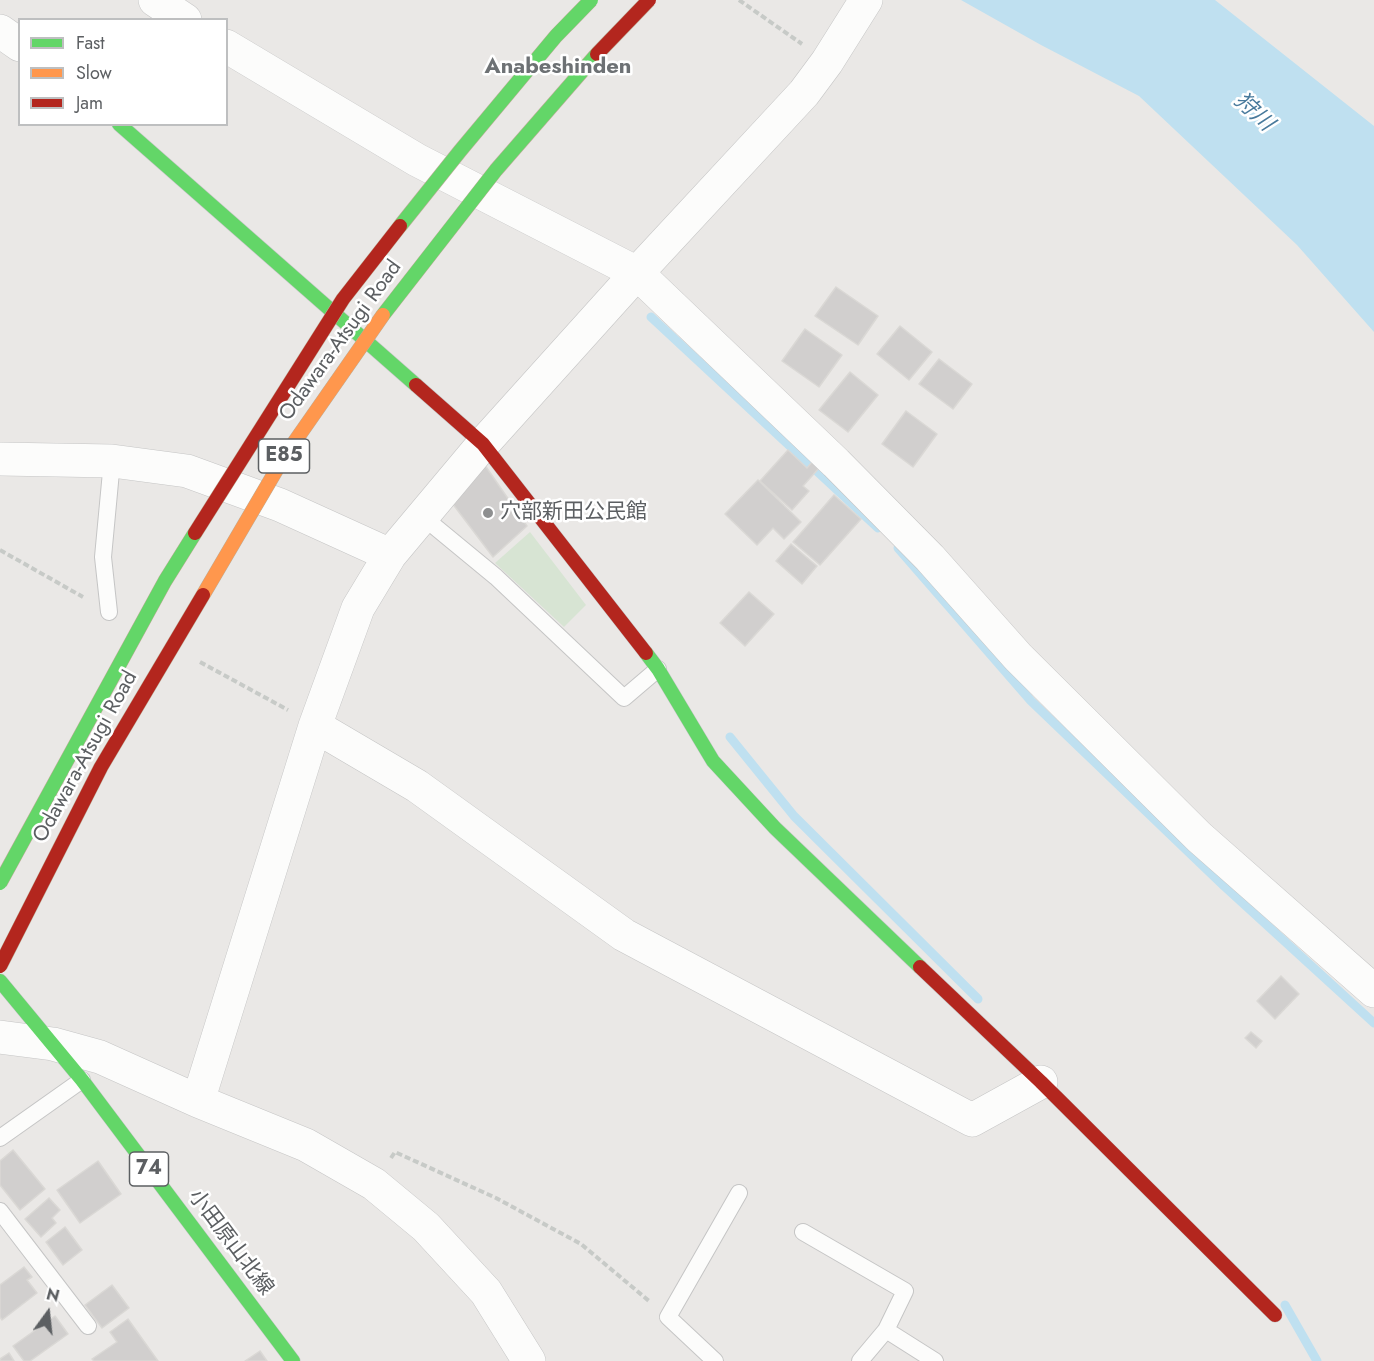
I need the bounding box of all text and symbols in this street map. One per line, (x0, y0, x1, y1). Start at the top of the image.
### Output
legend (18, 18, 228, 126)
text: Fast (76, 30, 105, 56)
district label: Anabeshinden (485, 55, 631, 81)
text: Slow (76, 60, 112, 86)
water label: 狩川 (1228, 88, 1278, 138)
text: Jam (76, 90, 103, 116)
street label: Odawara-Atsugi Road (274, 256, 408, 426)
road number: E85 (258, 439, 310, 473)
place label: 穴部新田公民館 (500, 500, 647, 526)
marker: 穴部新田公民館 (481, 506, 495, 520)
street label: Odawara-Atsugi Road (28, 667, 144, 847)
road number: 74 (130, 1152, 168, 1186)
street label: 小田原山北線 (182, 1185, 278, 1301)
text: N (44, 1282, 62, 1308)
north arrow (18, 1283, 78, 1343)

